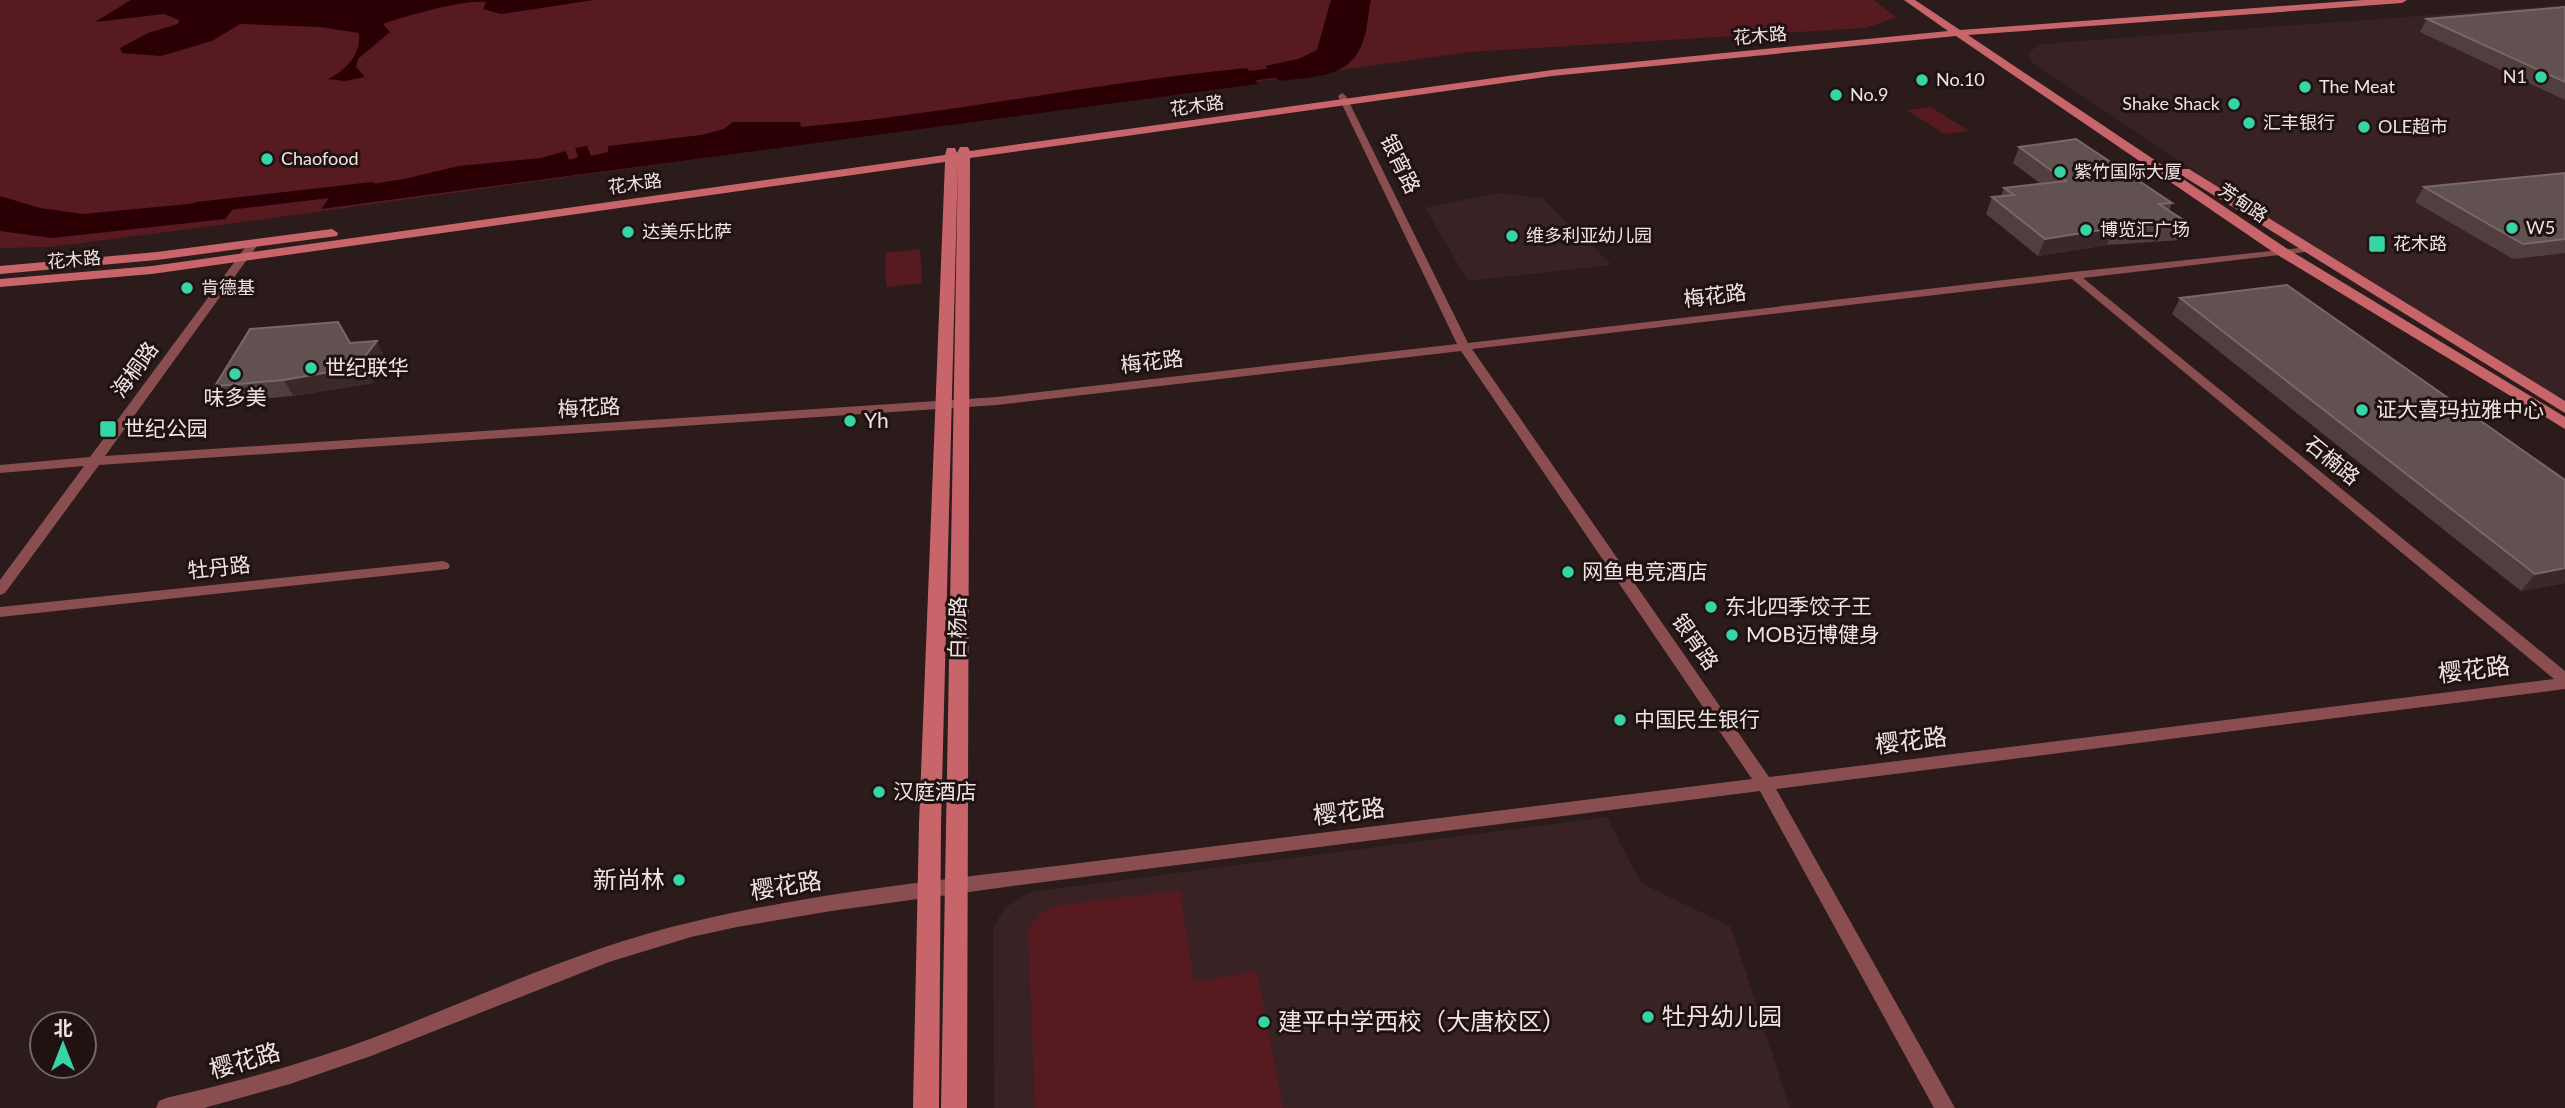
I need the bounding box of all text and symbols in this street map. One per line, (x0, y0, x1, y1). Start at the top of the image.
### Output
street label: 花木路 (1732, 22, 1788, 48)
place label: N1 (2503, 65, 2527, 87)
place label: No.10 (1936, 68, 1985, 90)
marker: N1 (2533, 69, 2549, 85)
marker: No.10 (1914, 72, 1930, 88)
place label: The Meat (2319, 75, 2395, 97)
marker: The Meat (2297, 79, 2313, 95)
place label: No.9 (1850, 83, 1888, 105)
marker: No.9 (1828, 87, 1844, 103)
street label: 花木路 (1169, 90, 1225, 120)
place label: Shake Shack (2122, 92, 2221, 114)
marker: Shake Shack (2226, 96, 2242, 112)
place label: 汇丰银行 (2263, 111, 2335, 133)
marker: 汇丰银行 (2241, 115, 2257, 131)
place label: OLE超市 (2378, 115, 2448, 137)
marker: OLE超市 (2356, 119, 2372, 135)
street label: 银宵路 (1376, 130, 1426, 197)
place label: Chaofood (281, 147, 359, 169)
marker: Chaofood (259, 151, 275, 167)
place label: 紫竹国际大厦 (2074, 160, 2182, 182)
marker: 紫竹国际大厦 (2052, 164, 2068, 180)
street label: 花木路 (607, 168, 663, 198)
street label: 芳甸路 (2215, 178, 2272, 226)
place label: W5 (2526, 216, 2555, 238)
place label: 博览汇广场 (2100, 218, 2190, 240)
place label: 达美乐比萨 (642, 220, 732, 242)
marker: W5 (2504, 220, 2520, 236)
marker: 博览汇广场 (2078, 222, 2094, 238)
marker: 达美乐比萨 (620, 224, 636, 240)
place label: 维多利亚幼儿园 (1526, 224, 1652, 246)
marker: 维多利亚幼儿园 (1504, 228, 1520, 244)
place label: 花木路 (2393, 232, 2447, 254)
marker: 花木路 (2367, 234, 2387, 254)
street label: 花木路 (46, 246, 102, 272)
place label: 肯德基 (201, 276, 255, 298)
street label: 梅花路 (1682, 278, 1748, 311)
marker: 肯德基 (179, 280, 195, 296)
street label: 海桐路 (105, 336, 162, 402)
street label: 梅花路 (1119, 344, 1185, 377)
place label: 世纪联华 (325, 354, 409, 379)
marker: 世纪联华 (303, 360, 319, 376)
marker: 味多美 (227, 366, 243, 382)
place label: 味多美 (204, 384, 267, 409)
street label: 梅花路 (557, 392, 621, 421)
place label: 证大喜玛拉雅中心 (2376, 396, 2544, 421)
marker: 证大喜玛拉雅中心 (2354, 402, 2370, 418)
place label: Yh (864, 407, 889, 432)
marker: Yh (842, 413, 858, 429)
place label: 世纪公园 (124, 415, 208, 440)
marker: 世纪公园 (98, 419, 118, 439)
street label: 石楠路 (2301, 430, 2365, 489)
street label: 牡丹路 (186, 551, 251, 582)
place label: 网鱼电竞酒店 (1582, 558, 1708, 583)
marker: 网鱼电竞酒店 (1560, 564, 1576, 580)
place label: 东北四季饺子王 (1725, 593, 1872, 618)
street label: 白杨路 (943, 596, 970, 660)
marker: 东北四季饺子王 (1703, 599, 1719, 615)
street label: 银宵路 (1668, 608, 1725, 674)
place label: MOB迈博健身 (1746, 621, 1880, 646)
marker: MOB迈博健身 (1724, 627, 1740, 643)
street label: 樱花路 (2436, 650, 2511, 687)
place label: 中国民生银行 (1634, 706, 1760, 731)
marker: 中国民生银行 (1612, 712, 1628, 728)
street label: 樱花路 (1873, 721, 1948, 758)
place label: 汉庭酒店 (893, 778, 977, 803)
marker: 汉庭酒店 (871, 784, 887, 800)
street label: 樱花路 (1311, 792, 1386, 829)
place label: 新尚林 (593, 864, 665, 893)
street label: 樱花路 (748, 865, 824, 904)
marker: 新尚林 (671, 872, 687, 888)
place label: 牡丹幼儿园 (1662, 1001, 1782, 1030)
place label: 建平中学西校（大唐校区） (1278, 1006, 1566, 1035)
marker: 牡丹幼儿园 (1640, 1009, 1656, 1025)
north arrow (28, 1010, 98, 1080)
marker: 建平中学西校（大唐校区） (1256, 1014, 1272, 1030)
text: 北 (53, 1016, 73, 1039)
street label: 樱花路 (206, 1036, 283, 1083)

